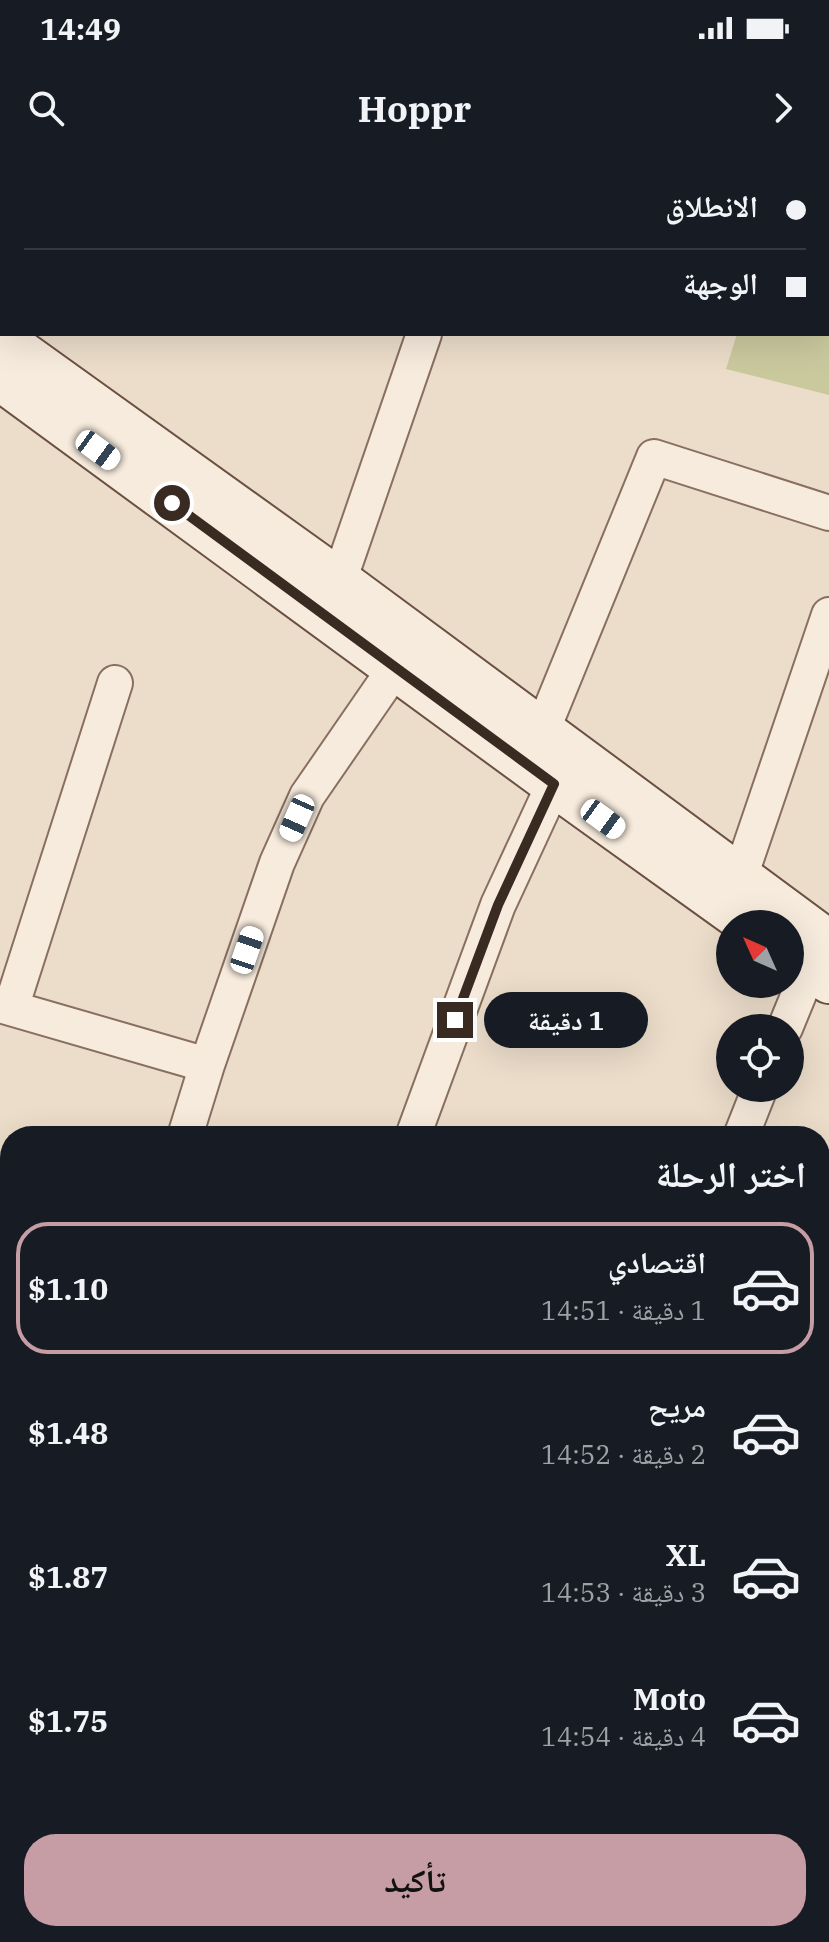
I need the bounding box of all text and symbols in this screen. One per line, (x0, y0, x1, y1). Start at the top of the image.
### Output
text: 14:49 (40, 9, 121, 48)
text: Hoppr (358, 85, 471, 132)
icon: search (24, 86, 68, 130)
icon: forward (761, 86, 805, 130)
text: الانطلاق (665, 186, 758, 225)
text: الوجهة (683, 263, 758, 302)
car (72, 426, 124, 474)
route start (154, 485, 190, 521)
car (276, 791, 318, 845)
car (577, 795, 629, 843)
north arrow (716, 910, 804, 998)
map controls (716, 910, 804, 1102)
car (228, 923, 266, 977)
callout: 1 دقيقة (483, 992, 647, 1048)
route end (437, 1002, 473, 1038)
text: 1 دقيقة (528, 1003, 604, 1037)
button: locate (716, 1014, 804, 1102)
text: اختر الرحلة (656, 1150, 806, 1197)
text: اقتصادي (608, 1242, 706, 1281)
icon: car (730, 1252, 802, 1324)
text: $1.10 (28, 1269, 108, 1308)
text: 1 دقيقة · 14:51 (541, 1293, 706, 1327)
text: مريح (648, 1386, 706, 1425)
icon: car (730, 1396, 802, 1468)
text: $1.48 (28, 1413, 108, 1452)
text: 2 دقيقة · 14:52 (541, 1437, 706, 1471)
text: XL (666, 1535, 706, 1574)
icon: car (730, 1540, 802, 1612)
text: $1.87 (28, 1557, 108, 1596)
text: 3 دقيقة · 14:53 (541, 1575, 706, 1609)
text: Moto (633, 1679, 706, 1718)
icon: car (730, 1684, 802, 1756)
text: $1.75 (28, 1701, 108, 1740)
text: 4 دقيقة · 14:54 (541, 1719, 706, 1753)
button: تأكيد (24, 1834, 806, 1926)

